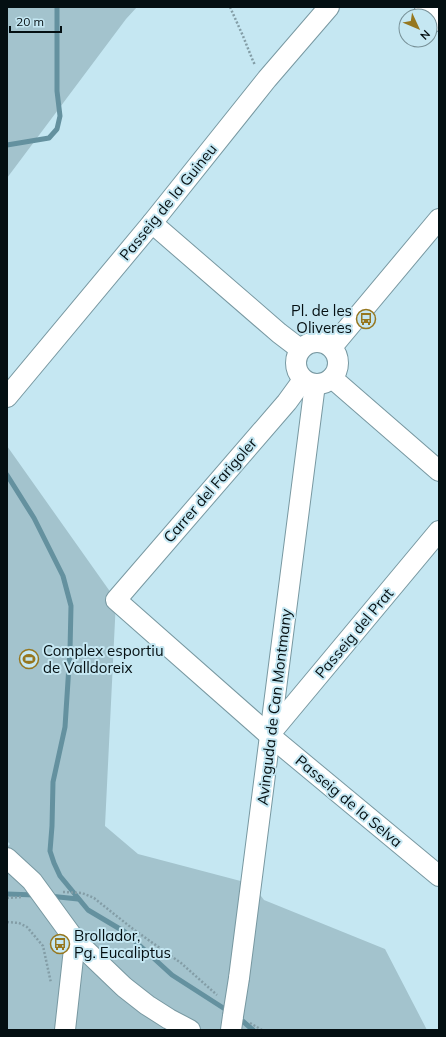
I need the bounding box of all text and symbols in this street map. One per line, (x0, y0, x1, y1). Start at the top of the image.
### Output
scale bar (10, 8, 61, 34)
north arrow (398, 8, 438, 48)
text: 20 m (16, 14, 44, 29)
text: N (417, 27, 433, 43)
street label: Passeig de la Guineu (115, 140, 221, 264)
place label: Pl. de les Oliveres (291, 301, 352, 337)
bus stop icon: Pl. de les Oliveres (355, 308, 377, 330)
street label: Carrer del Farigoler (159, 433, 261, 546)
street label: Passeig del Prat (311, 584, 397, 682)
street label: Avinguda de Can Montmany (253, 608, 295, 806)
place label: Complex esportiu de Valldoreix (43, 641, 164, 677)
sports icon: Complex esportiu de Valldoreix (18, 648, 40, 670)
street label: Passeig de la Selva (292, 751, 406, 851)
place label: Brollador, Pg. Eucaliptus (74, 926, 171, 962)
bus stop icon: Brollador, Pg. Eucaliptus (49, 933, 71, 955)

